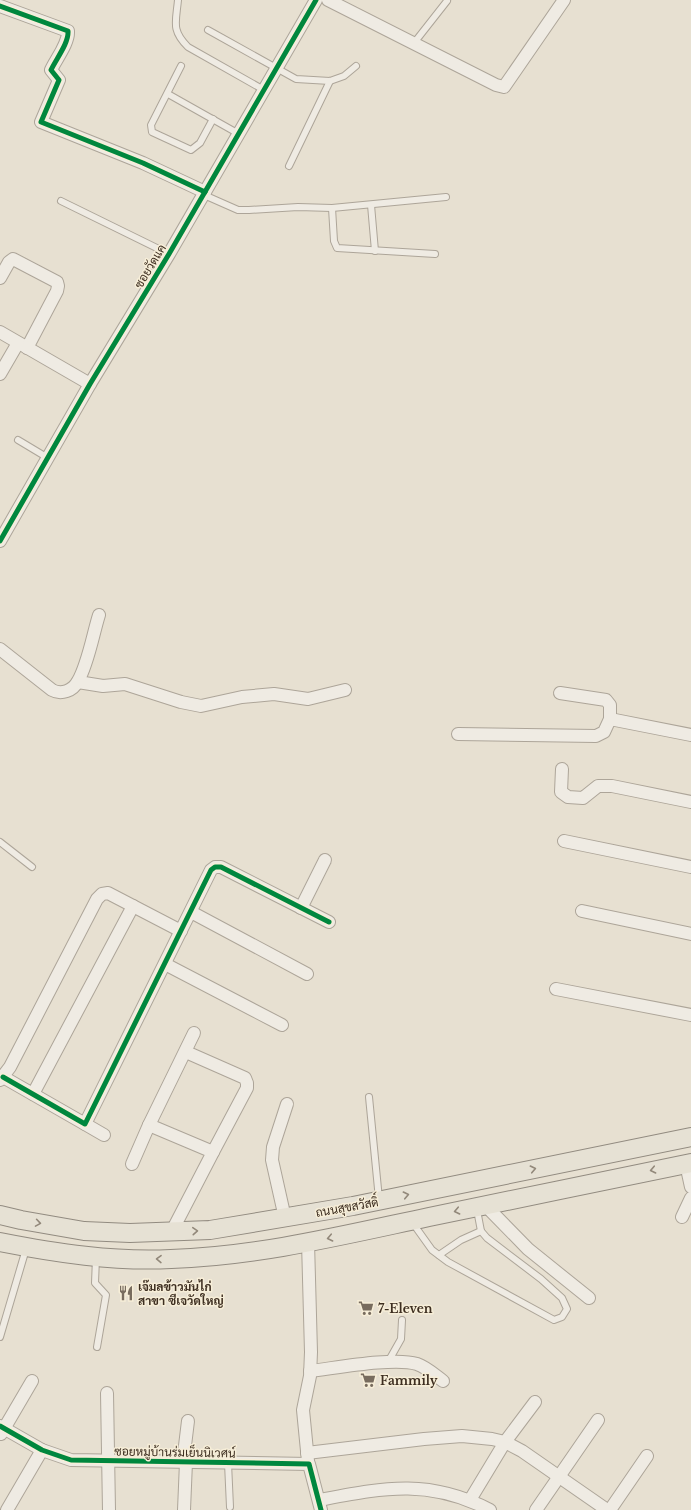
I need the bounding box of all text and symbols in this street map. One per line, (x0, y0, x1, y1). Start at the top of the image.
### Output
street label: ซอยวัดแค (131, 241, 169, 291)
one-way arrow (530, 1165, 537, 1174)
one-way arrow (650, 1166, 656, 1174)
street label: ถนนสุขสวัสดิ์ (314, 1191, 380, 1222)
one-way arrow (403, 1192, 409, 1200)
one-way arrow (454, 1206, 460, 1215)
one-way arrow (35, 1218, 41, 1227)
one-way arrow (192, 1227, 198, 1236)
one-way arrow (327, 1233, 333, 1241)
one-way arrow (156, 1255, 162, 1263)
place label: เจ๊มลข้าวมันไก่ สาขา ซีเจวัดใหญ่ (138, 1279, 224, 1308)
restaurant icon: เจ๊มลข้าวมันไก่ สาขา ซีเจวัดใหญ่ (117, 1284, 135, 1302)
supermarket icon: 7-Eleven (357, 1299, 375, 1317)
place label: 7-Eleven (378, 1301, 433, 1316)
supermarket icon: Fammily (359, 1371, 377, 1389)
place label: Fammily (380, 1373, 438, 1388)
street label: ซอยหมู่บ้านร่มเย็นนิเวศน์ (114, 1442, 236, 1462)

